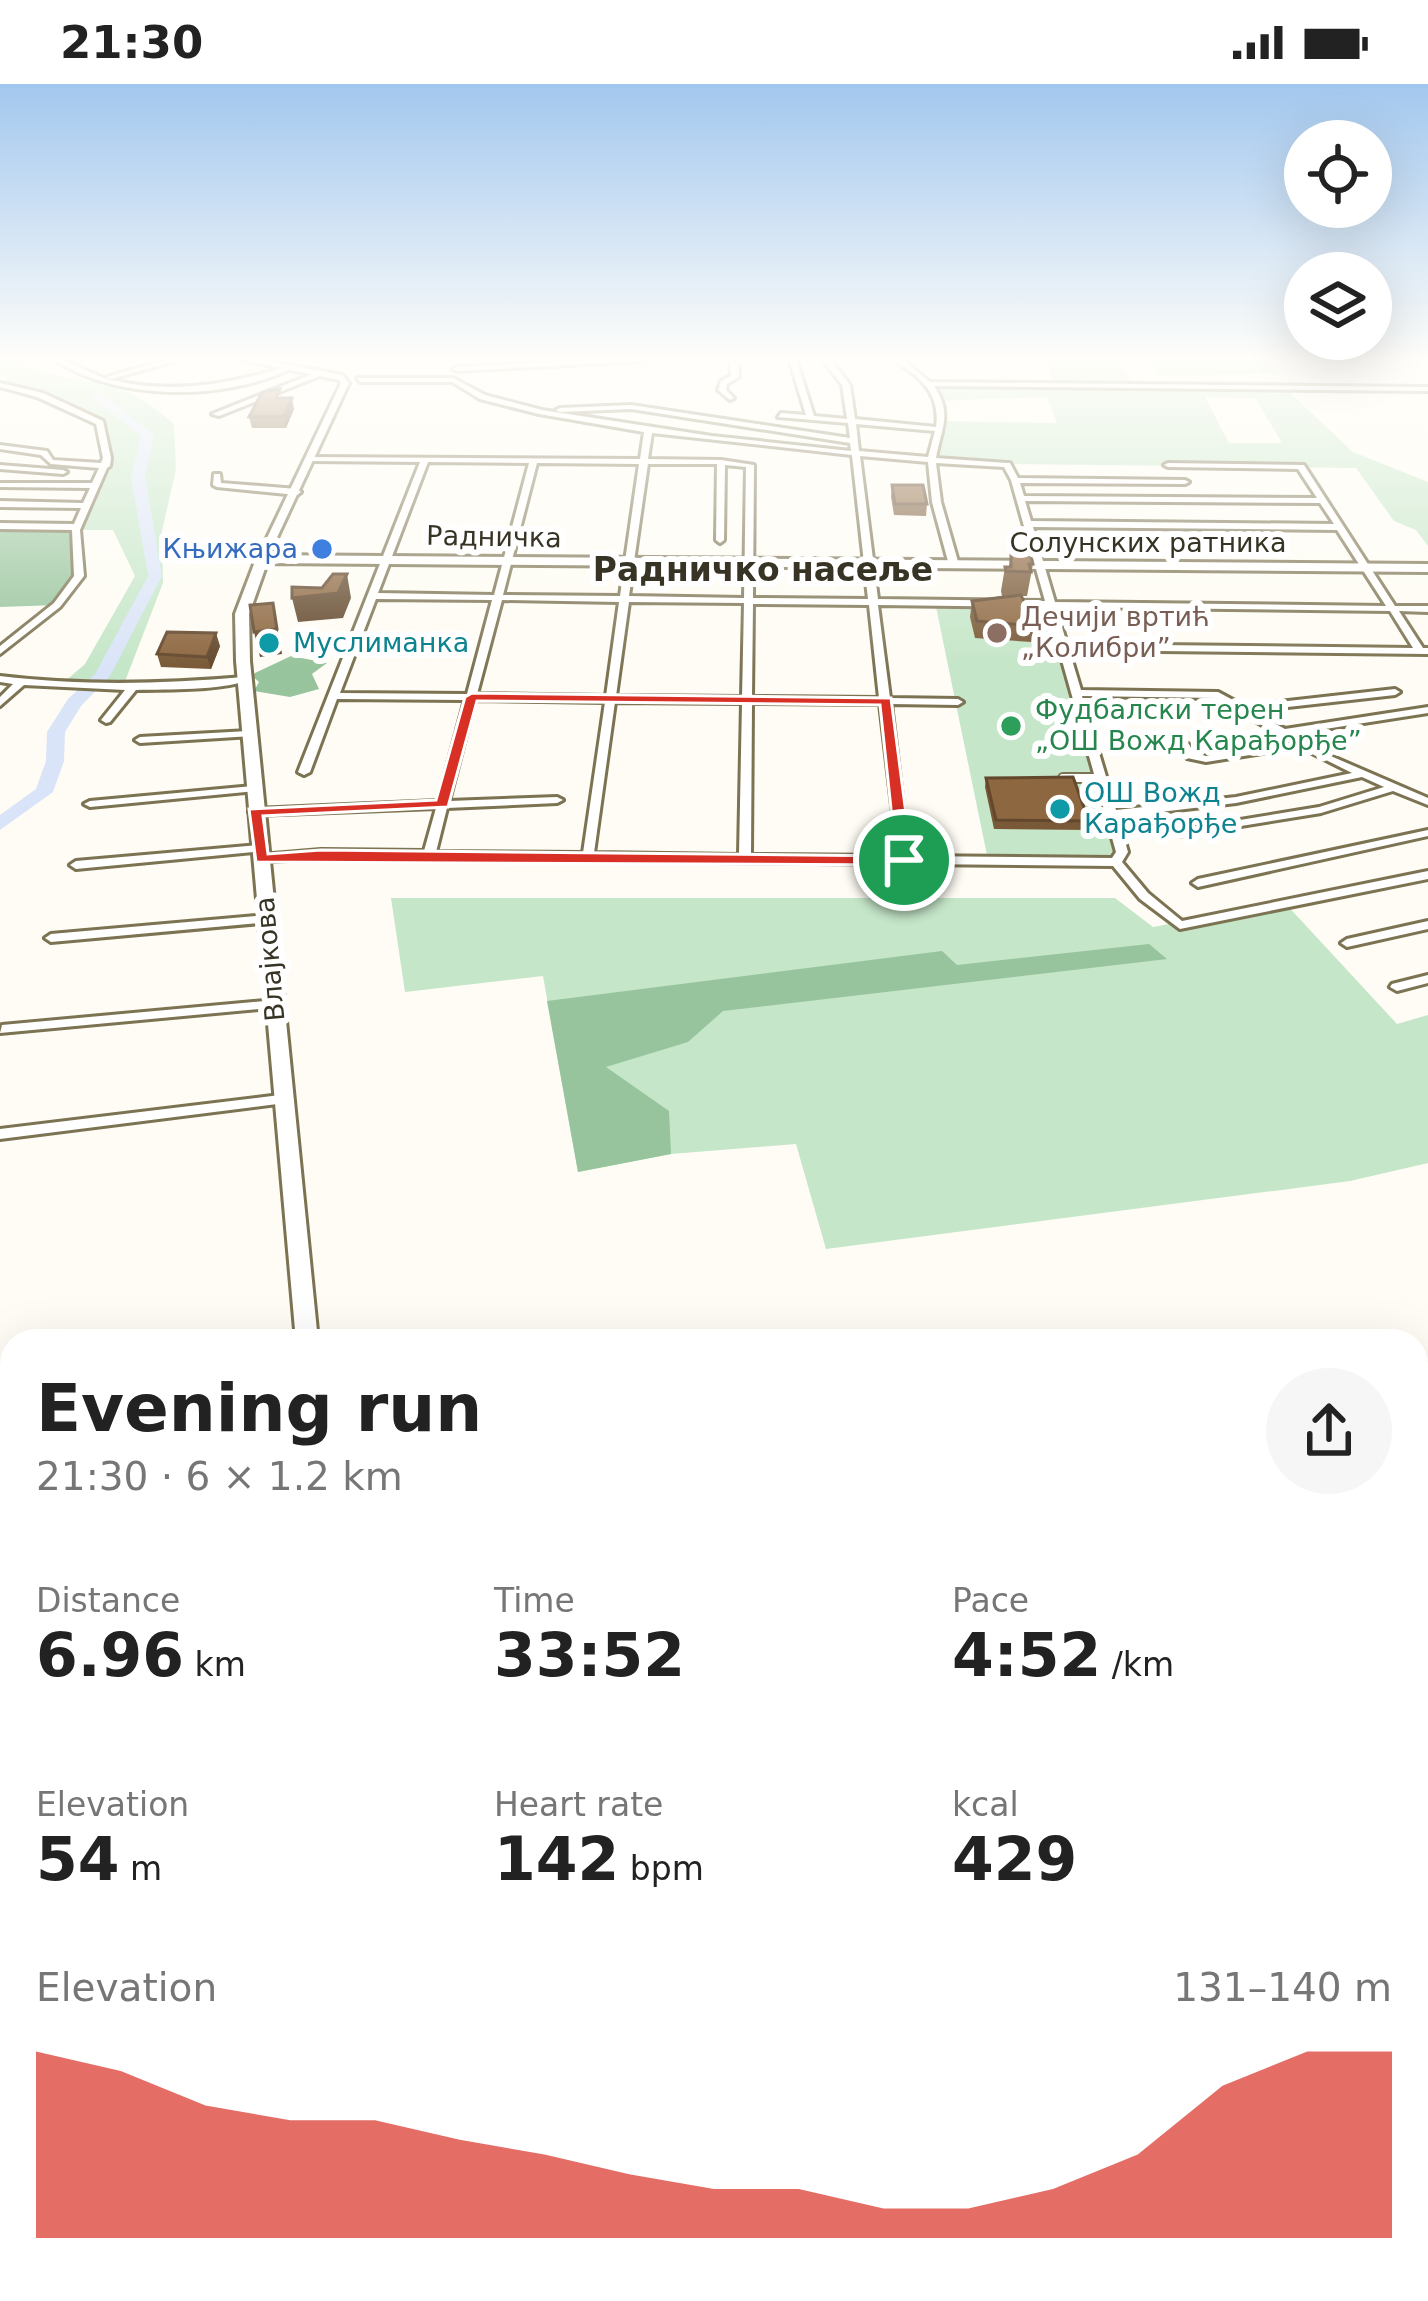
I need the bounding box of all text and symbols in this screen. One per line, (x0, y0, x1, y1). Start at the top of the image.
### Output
text: 21:30 (60, 16, 203, 69)
map controls (1284, 120, 1392, 360)
button: locate (1284, 120, 1392, 228)
button: layers (1284, 252, 1392, 360)
street label: Радничка (426, 520, 562, 553)
street label: Солунских ратника (1010, 527, 1287, 558)
place label: Књижара (162, 533, 298, 564)
marker: Књижара (309, 536, 335, 562)
district label: Радничко насеље (593, 550, 933, 589)
place label: Дечији вртић „Колибри” (1021, 601, 1210, 663)
marker: Дечији вртић „Колибри” (984, 620, 1010, 646)
place label: Муслиманка (293, 627, 469, 658)
marker: Муслиманка (256, 630, 282, 656)
place label: Фудбалски терен „ОШ Вожд Карађорђе” (1035, 694, 1362, 756)
marker: Фудбалски терен „ОШ Вожд Карађорђе” (998, 713, 1024, 739)
place label: ОШ Вожд Карађорђе (1084, 777, 1237, 839)
marker: ОШ Вожд Карађорђе (1047, 796, 1073, 822)
pin (853, 809, 955, 911)
icon: arrive (871, 827, 937, 893)
street label: Влајкова (249, 895, 290, 1023)
button: share (1266, 1368, 1392, 1494)
text: Evening run (36, 1370, 482, 1447)
text: 21:30 · 6 × 1.2 km (36, 1454, 403, 1499)
text: Distance (36, 1581, 180, 1620)
text: Time (494, 1581, 575, 1620)
text: Pace (952, 1581, 1029, 1620)
text: 6.96 (36, 1620, 184, 1690)
text: 33:52 (494, 1620, 685, 1690)
text: 4:52 (952, 1620, 1101, 1690)
text: km (184, 1645, 246, 1684)
text: /km (1101, 1645, 1174, 1684)
text: Elevation (36, 1785, 189, 1824)
text: Heart rate (494, 1785, 663, 1824)
text: kcal (952, 1785, 1019, 1824)
text: 54 (36, 1824, 120, 1894)
text: 142 (494, 1824, 619, 1894)
text: 429 (952, 1824, 1077, 1894)
text: m (120, 1849, 162, 1888)
text: bpm (619, 1849, 704, 1888)
text: Elevation (36, 1965, 217, 2010)
text: 131–140 m (1173, 1965, 1392, 2010)

